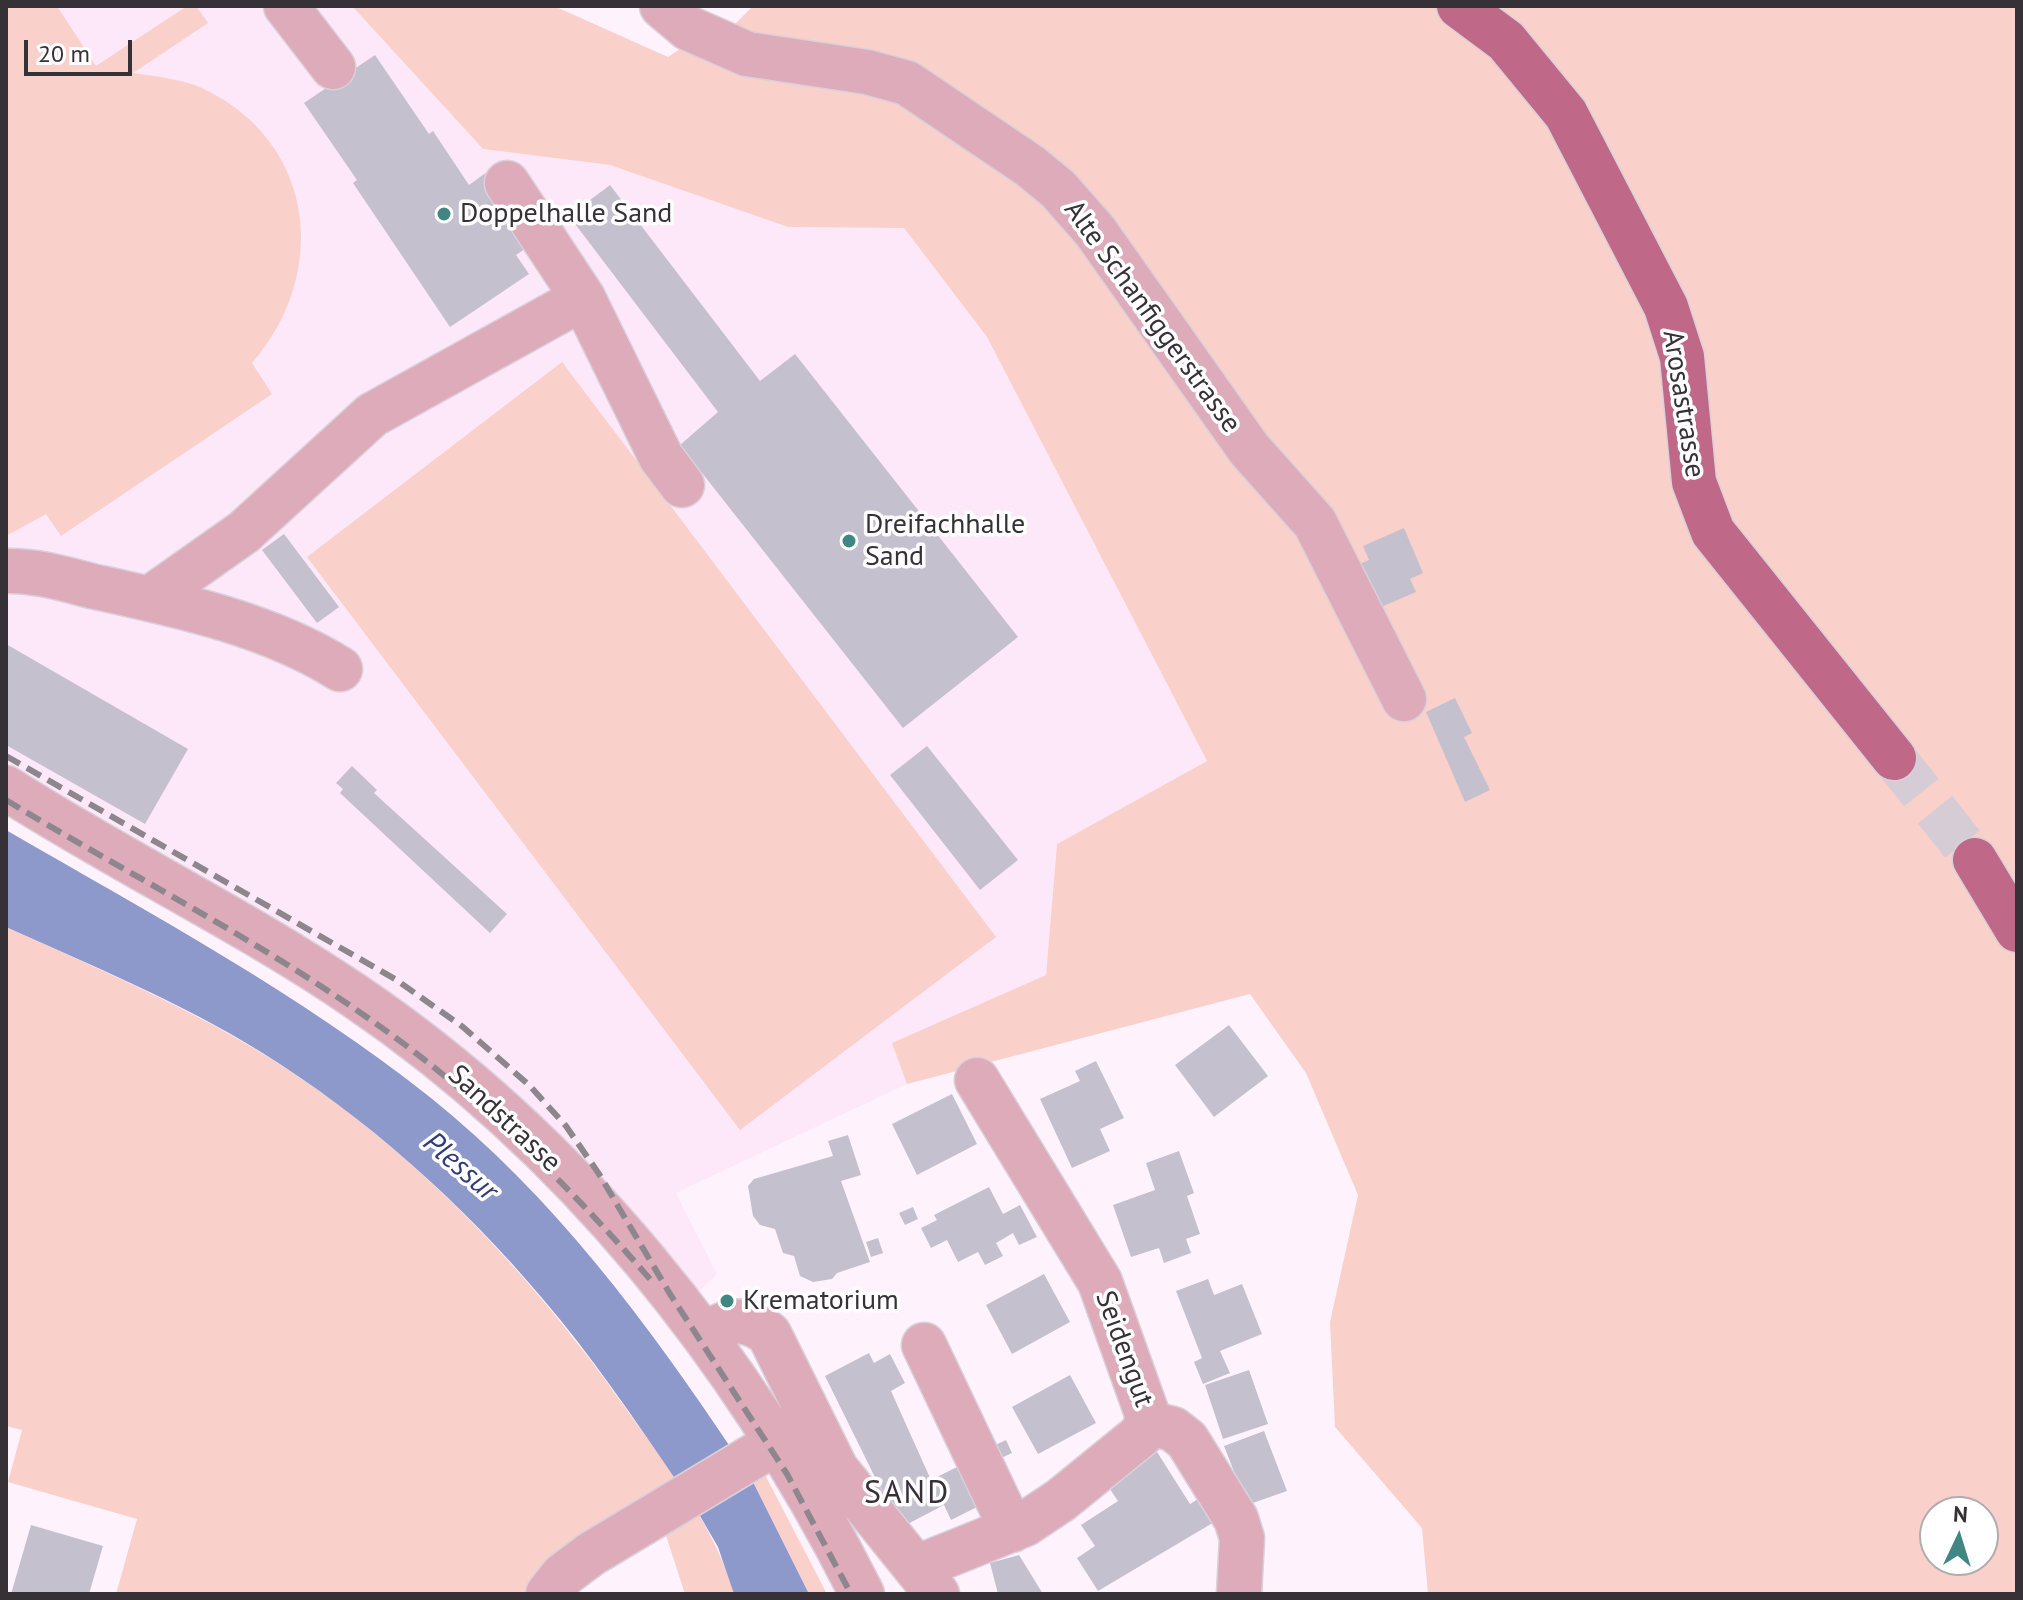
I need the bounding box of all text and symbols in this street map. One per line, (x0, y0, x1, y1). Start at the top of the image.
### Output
scale bar (28, 24, 136, 74)
text: 20 m (38, 38, 90, 69)
street label: Alte Schanfiggerstrasse (1056, 194, 1248, 440)
place label: Doppelhalle Sand (460, 197, 672, 231)
marker: Doppelhalle Sand (435, 205, 453, 223)
street label: Arosastrasse (1655, 328, 1711, 480)
place label: Dreifachhalle Sand (865, 508, 1025, 574)
marker: Dreifachhalle Sand (840, 532, 858, 550)
street label: Sandstrasse (441, 1058, 567, 1180)
water label: Plessur (415, 1125, 505, 1209)
place label: Krematorium (743, 1284, 899, 1318)
street label: Seidengut (1088, 1286, 1160, 1412)
marker: Krematorium (718, 1292, 736, 1310)
district label: SAND (864, 1475, 950, 1513)
north arrow (1919, 1496, 1999, 1576)
text: N (1952, 1500, 1969, 1529)

